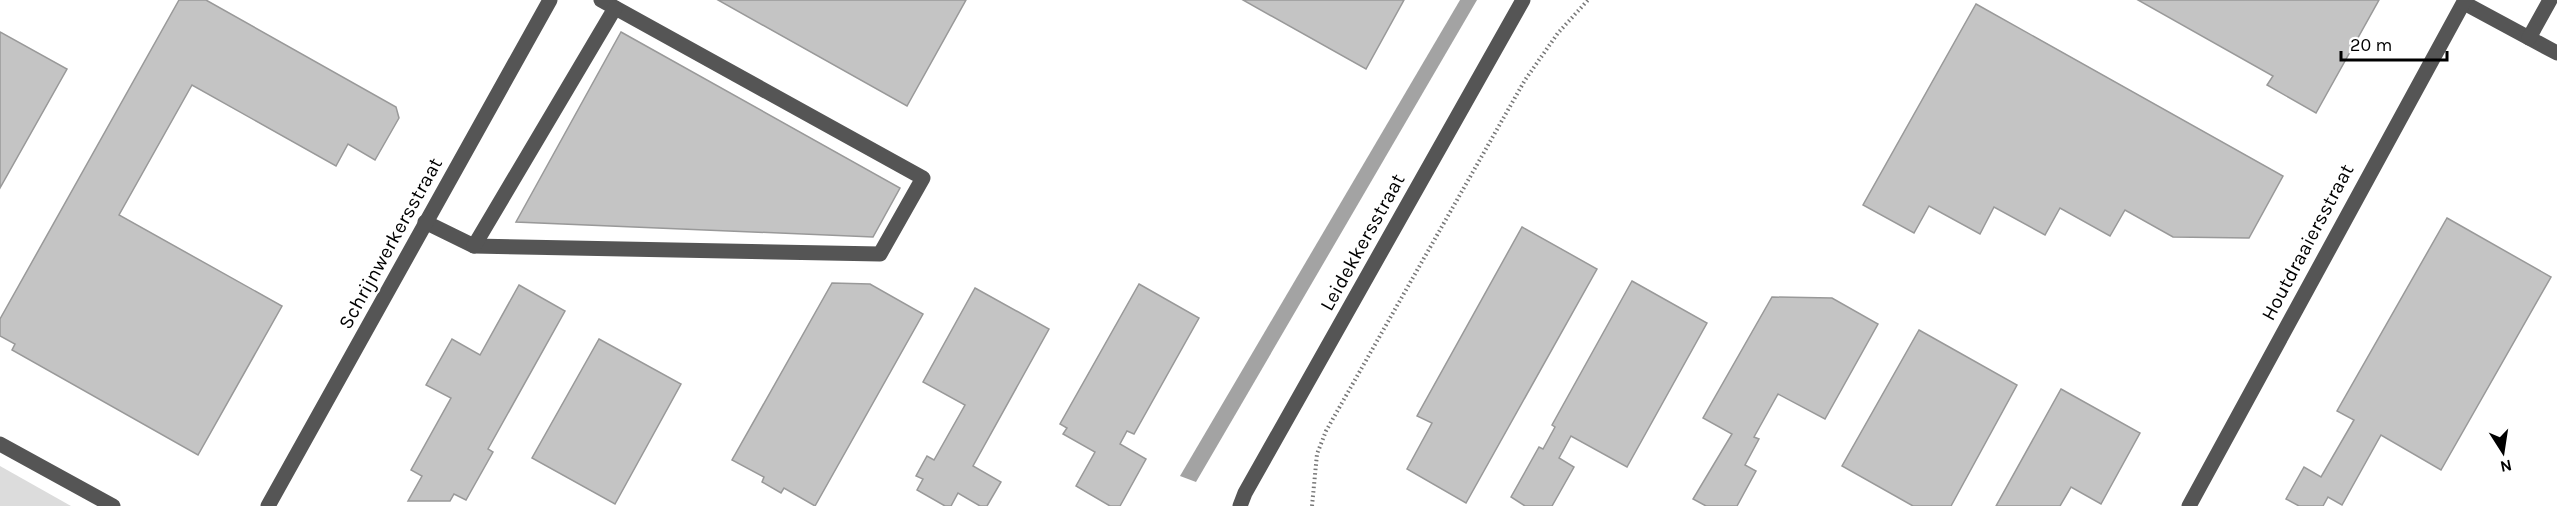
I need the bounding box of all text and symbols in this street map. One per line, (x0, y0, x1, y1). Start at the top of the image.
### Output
scale bar (2341, 24, 2448, 62)
text: 20 m (2350, 34, 2392, 56)
street label: Schrijnwerkersstraat (334, 153, 447, 333)
street label: Houtdraaiersstraat (2256, 160, 2359, 324)
street label: Leidekkersstraat (1315, 169, 1410, 315)
north arrow (2473, 422, 2533, 482)
text: N (2498, 456, 2514, 477)

